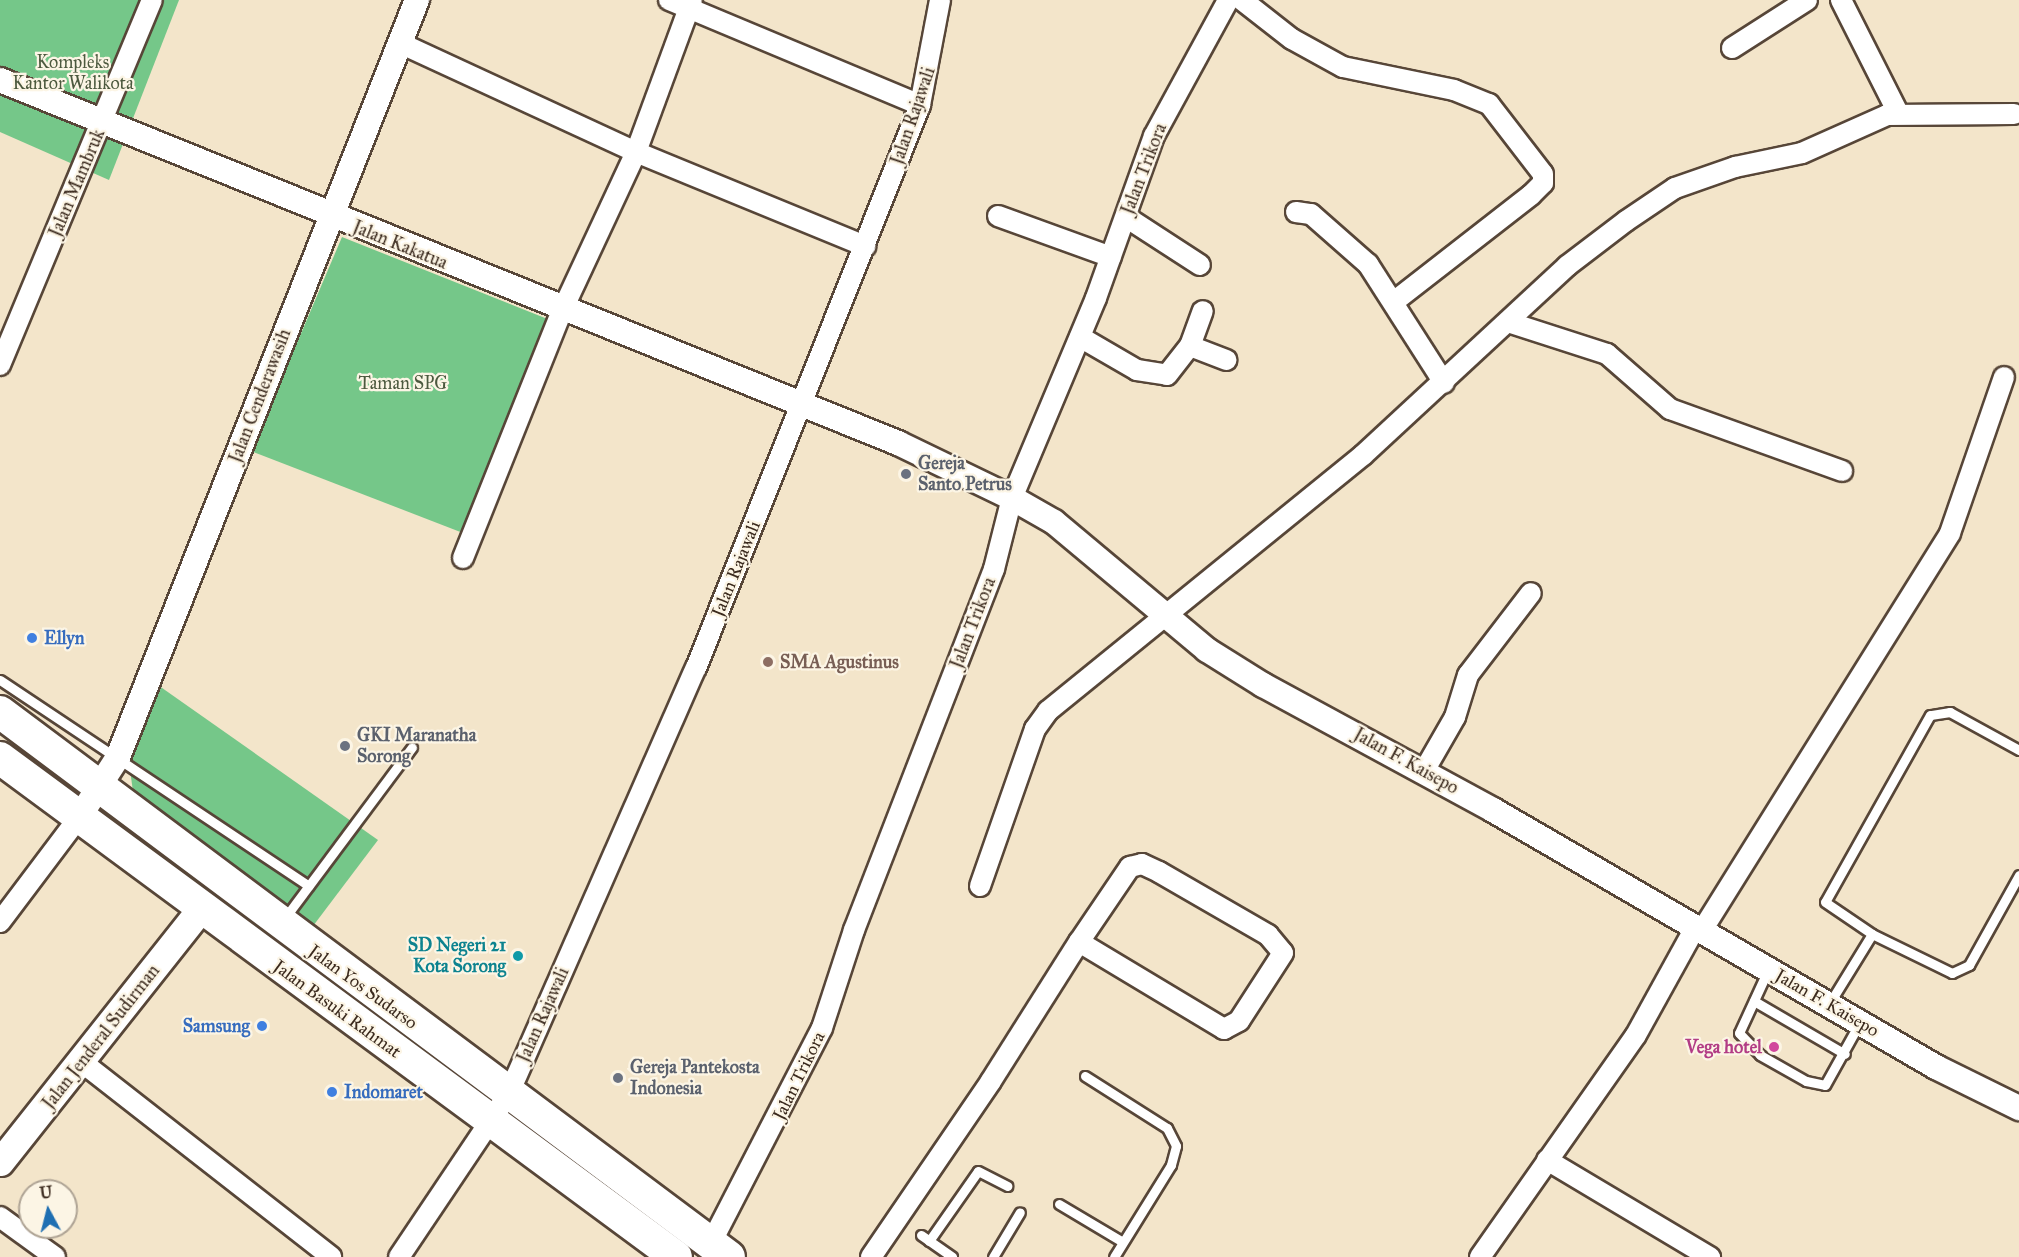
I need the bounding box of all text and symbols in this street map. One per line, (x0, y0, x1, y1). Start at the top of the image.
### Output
park label: Kompleks Kantor Walikota (12, 52, 134, 94)
street label: Jalan Rajawali (886, 64, 940, 168)
street label: Jalan Trikora (1117, 120, 1171, 218)
street label: Jalan Mambruk (45, 126, 109, 240)
street label: Jalan Kakatua (349, 216, 451, 274)
street label: Jalan Cenderawasih (225, 326, 295, 466)
park label: Taman SPG (358, 372, 448, 394)
place label: Gereja Santo Petrus (918, 453, 1012, 496)
marker: Gereja Santo Petrus (899, 467, 913, 481)
street label: Jalan Rajawali (707, 518, 765, 620)
street label: Jalan Trikora (946, 574, 1000, 672)
place label: Ellyn (44, 627, 85, 649)
marker: Ellyn (25, 631, 39, 645)
place label: SMA Agustinus (780, 651, 899, 673)
marker: SMA Agustinus (761, 655, 775, 669)
street label: Jalan F. Kaisepo (1350, 723, 1462, 799)
place label: GKI Maranatha Sorong (357, 725, 476, 768)
marker: GKI Maranatha Sorong (338, 739, 352, 753)
place label: SD Negeri 21 Kota Sorong (408, 935, 506, 978)
street label: Jalan Yos Sudarso (304, 940, 422, 1034)
marker: SD Negeri 21 Kota Sorong (511, 949, 525, 963)
street label: Jalan Basuki Rahmat (269, 955, 405, 1063)
street label: Jalan Jenderal Sudirman (38, 960, 164, 1114)
street label: Jalan Rajawali (512, 964, 574, 1066)
street label: Jalan F. Kaisepo (1771, 965, 1883, 1041)
place label: Samsung (183, 1015, 250, 1037)
marker: Samsung (255, 1019, 269, 1033)
street label: Jalan Trikora (768, 1028, 830, 1124)
place label: Vega hotel (1686, 1036, 1762, 1058)
marker: Vega hotel (1767, 1040, 1781, 1054)
place label: Gereja Pantekosta Indonesia (630, 1057, 760, 1100)
marker: Gereja Pantekosta Indonesia (611, 1071, 625, 1085)
place label: Indomaret (344, 1081, 423, 1103)
marker: Indomaret (325, 1085, 339, 1099)
north arrow (18, 1179, 78, 1239)
text: U (39, 1182, 53, 1203)

